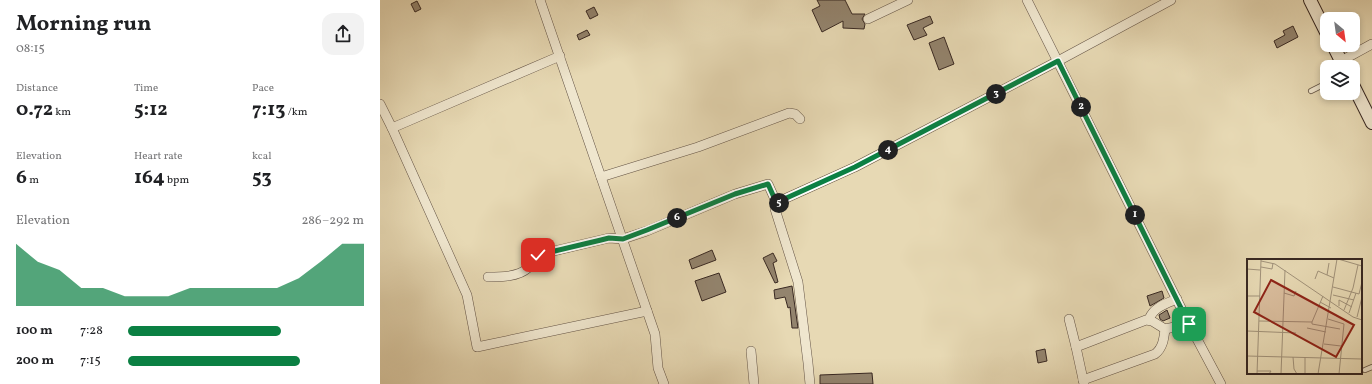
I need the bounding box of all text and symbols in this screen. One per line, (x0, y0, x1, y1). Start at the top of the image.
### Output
text: Morning run (16, 9, 151, 40)
north arrow (1320, 12, 1360, 52)
map controls (1320, 12, 1360, 100)
button: share (322, 13, 364, 55)
text: 08:15 (16, 40, 45, 58)
button: layers (1320, 60, 1360, 100)
text: Distance (16, 81, 58, 96)
text: Time (134, 81, 158, 96)
text: Pace (252, 81, 274, 96)
pin: 3 (986, 84, 1006, 104)
text: 3 (993, 86, 999, 101)
text: 0.72 (16, 96, 53, 124)
text: 5:12 (134, 96, 168, 124)
text: 7:13 (252, 96, 285, 124)
pin: 2 (1071, 97, 1091, 117)
text: 2 (1078, 99, 1084, 114)
text: km (53, 105, 71, 120)
text: /km (285, 105, 307, 120)
pin: 4 (878, 140, 898, 160)
text: 4 (885, 142, 891, 157)
text: Elevation (16, 149, 62, 164)
text: Heart rate (134, 149, 183, 164)
text: kcal (252, 149, 272, 164)
text: 6 (16, 164, 27, 192)
text: 164 (134, 164, 165, 192)
text: 53 (252, 164, 272, 192)
text: m (27, 173, 39, 188)
text: bpm (165, 173, 189, 188)
pin: 5 (769, 193, 789, 213)
text: 5 (776, 195, 782, 210)
pin: 1 (1125, 205, 1145, 225)
text: 1 (1133, 207, 1137, 222)
pin: 6 (667, 208, 687, 228)
text: 6 (674, 210, 680, 225)
text: Elevation (16, 212, 70, 230)
text: 286–292 m (301, 212, 364, 230)
pin (521, 238, 555, 272)
icon: check (527, 244, 549, 266)
inset map (1247, 259, 1362, 374)
pin (1172, 307, 1206, 341)
icon: arrive (1178, 313, 1200, 335)
text: 100 m (16, 322, 53, 340)
text: 7:28 (80, 322, 103, 340)
text: 200 m (16, 352, 54, 370)
text: 7:15 (80, 352, 101, 370)

